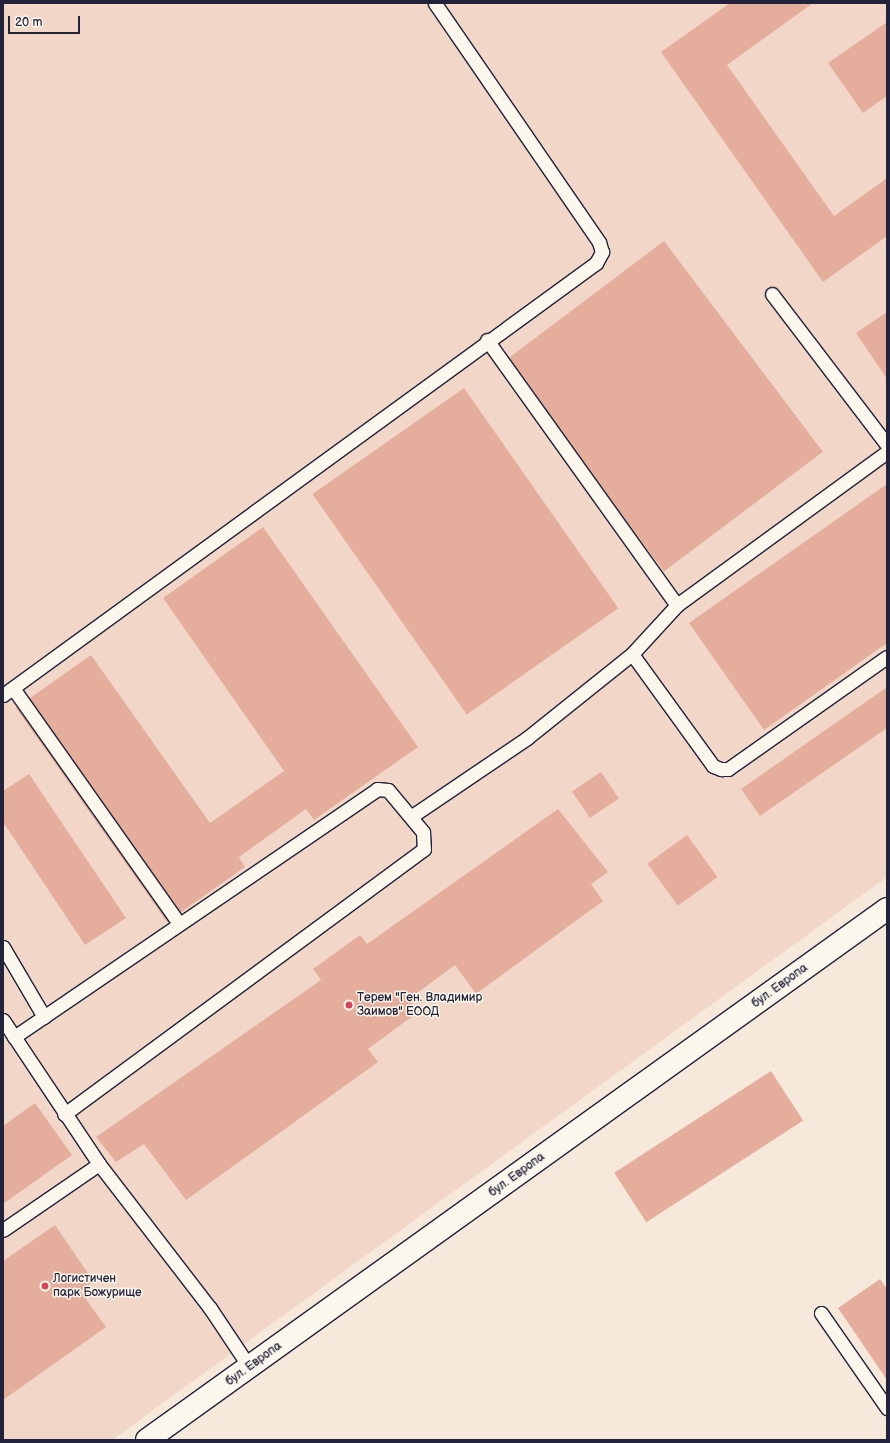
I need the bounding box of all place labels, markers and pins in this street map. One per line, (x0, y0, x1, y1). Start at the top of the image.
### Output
place label: Терем "Ген. Владимир Заимов" ЕООД (357, 991, 482, 1019)
marker: Терем "Ген. Владимир Заимов" ЕООД (344, 1000, 354, 1010)
place label: Логистичен парк Божурище (53, 1272, 142, 1300)
marker: Логистичен парк Божурище (40, 1281, 50, 1291)

